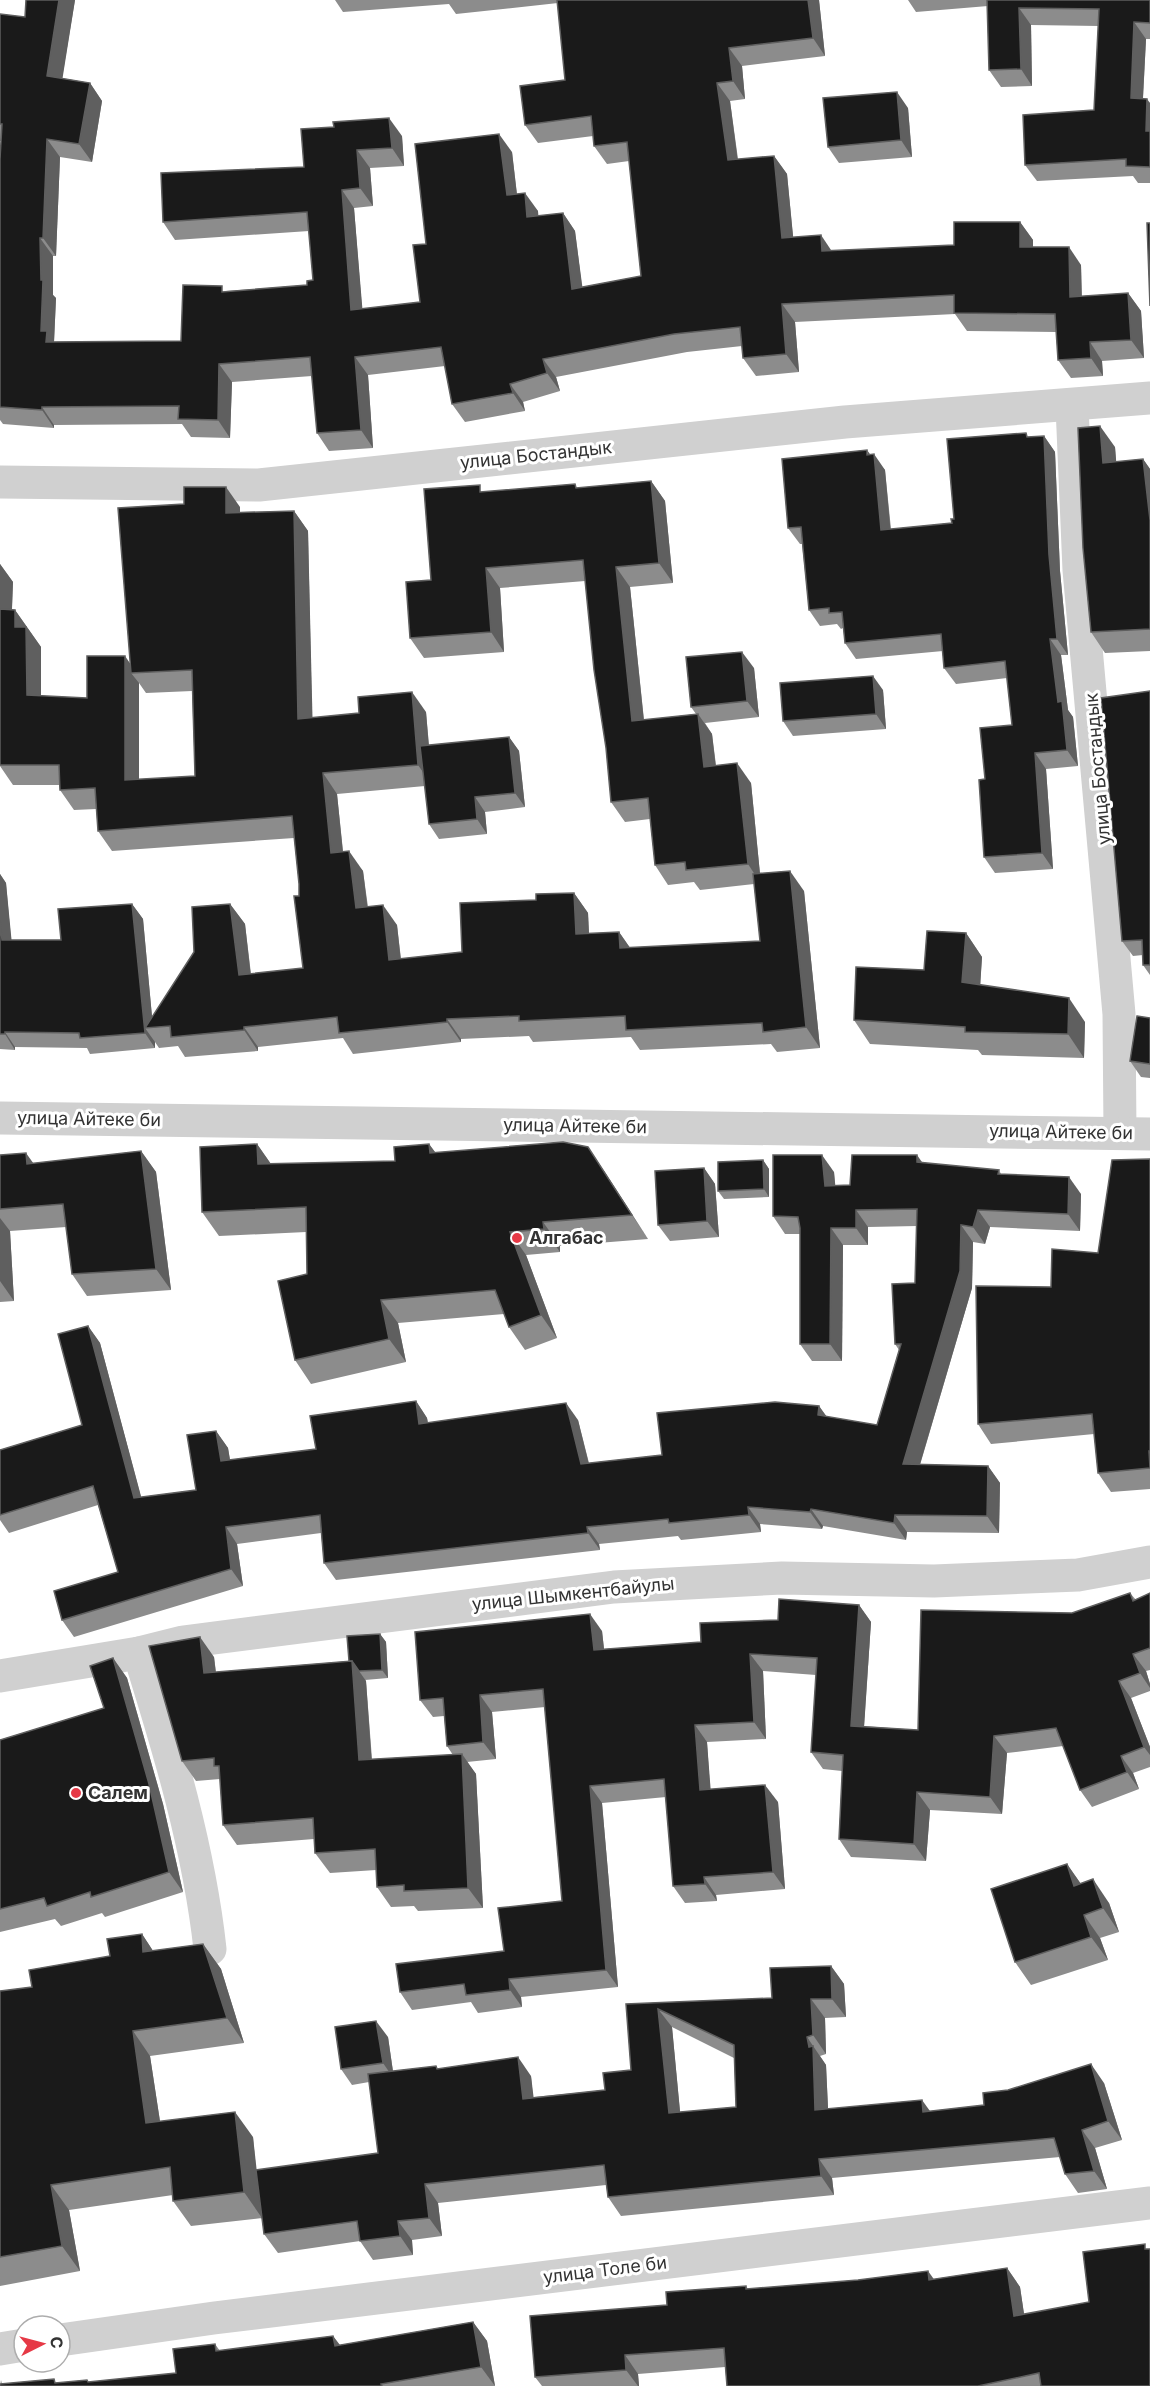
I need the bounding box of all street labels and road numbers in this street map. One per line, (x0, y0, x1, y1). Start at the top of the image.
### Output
street label: улица Бостандык (459, 436, 613, 473)
street label: улица Бостандык (1080, 692, 1115, 846)
street label: улица Айтеке би (17, 1107, 161, 1130)
street label: улица Айтеке би (503, 1114, 647, 1137)
street label: улица Айтеке би (989, 1120, 1133, 1143)
street label: улица Шымкентбайулы (471, 1572, 675, 1615)
street label: улица Толе би (542, 2251, 668, 2288)

